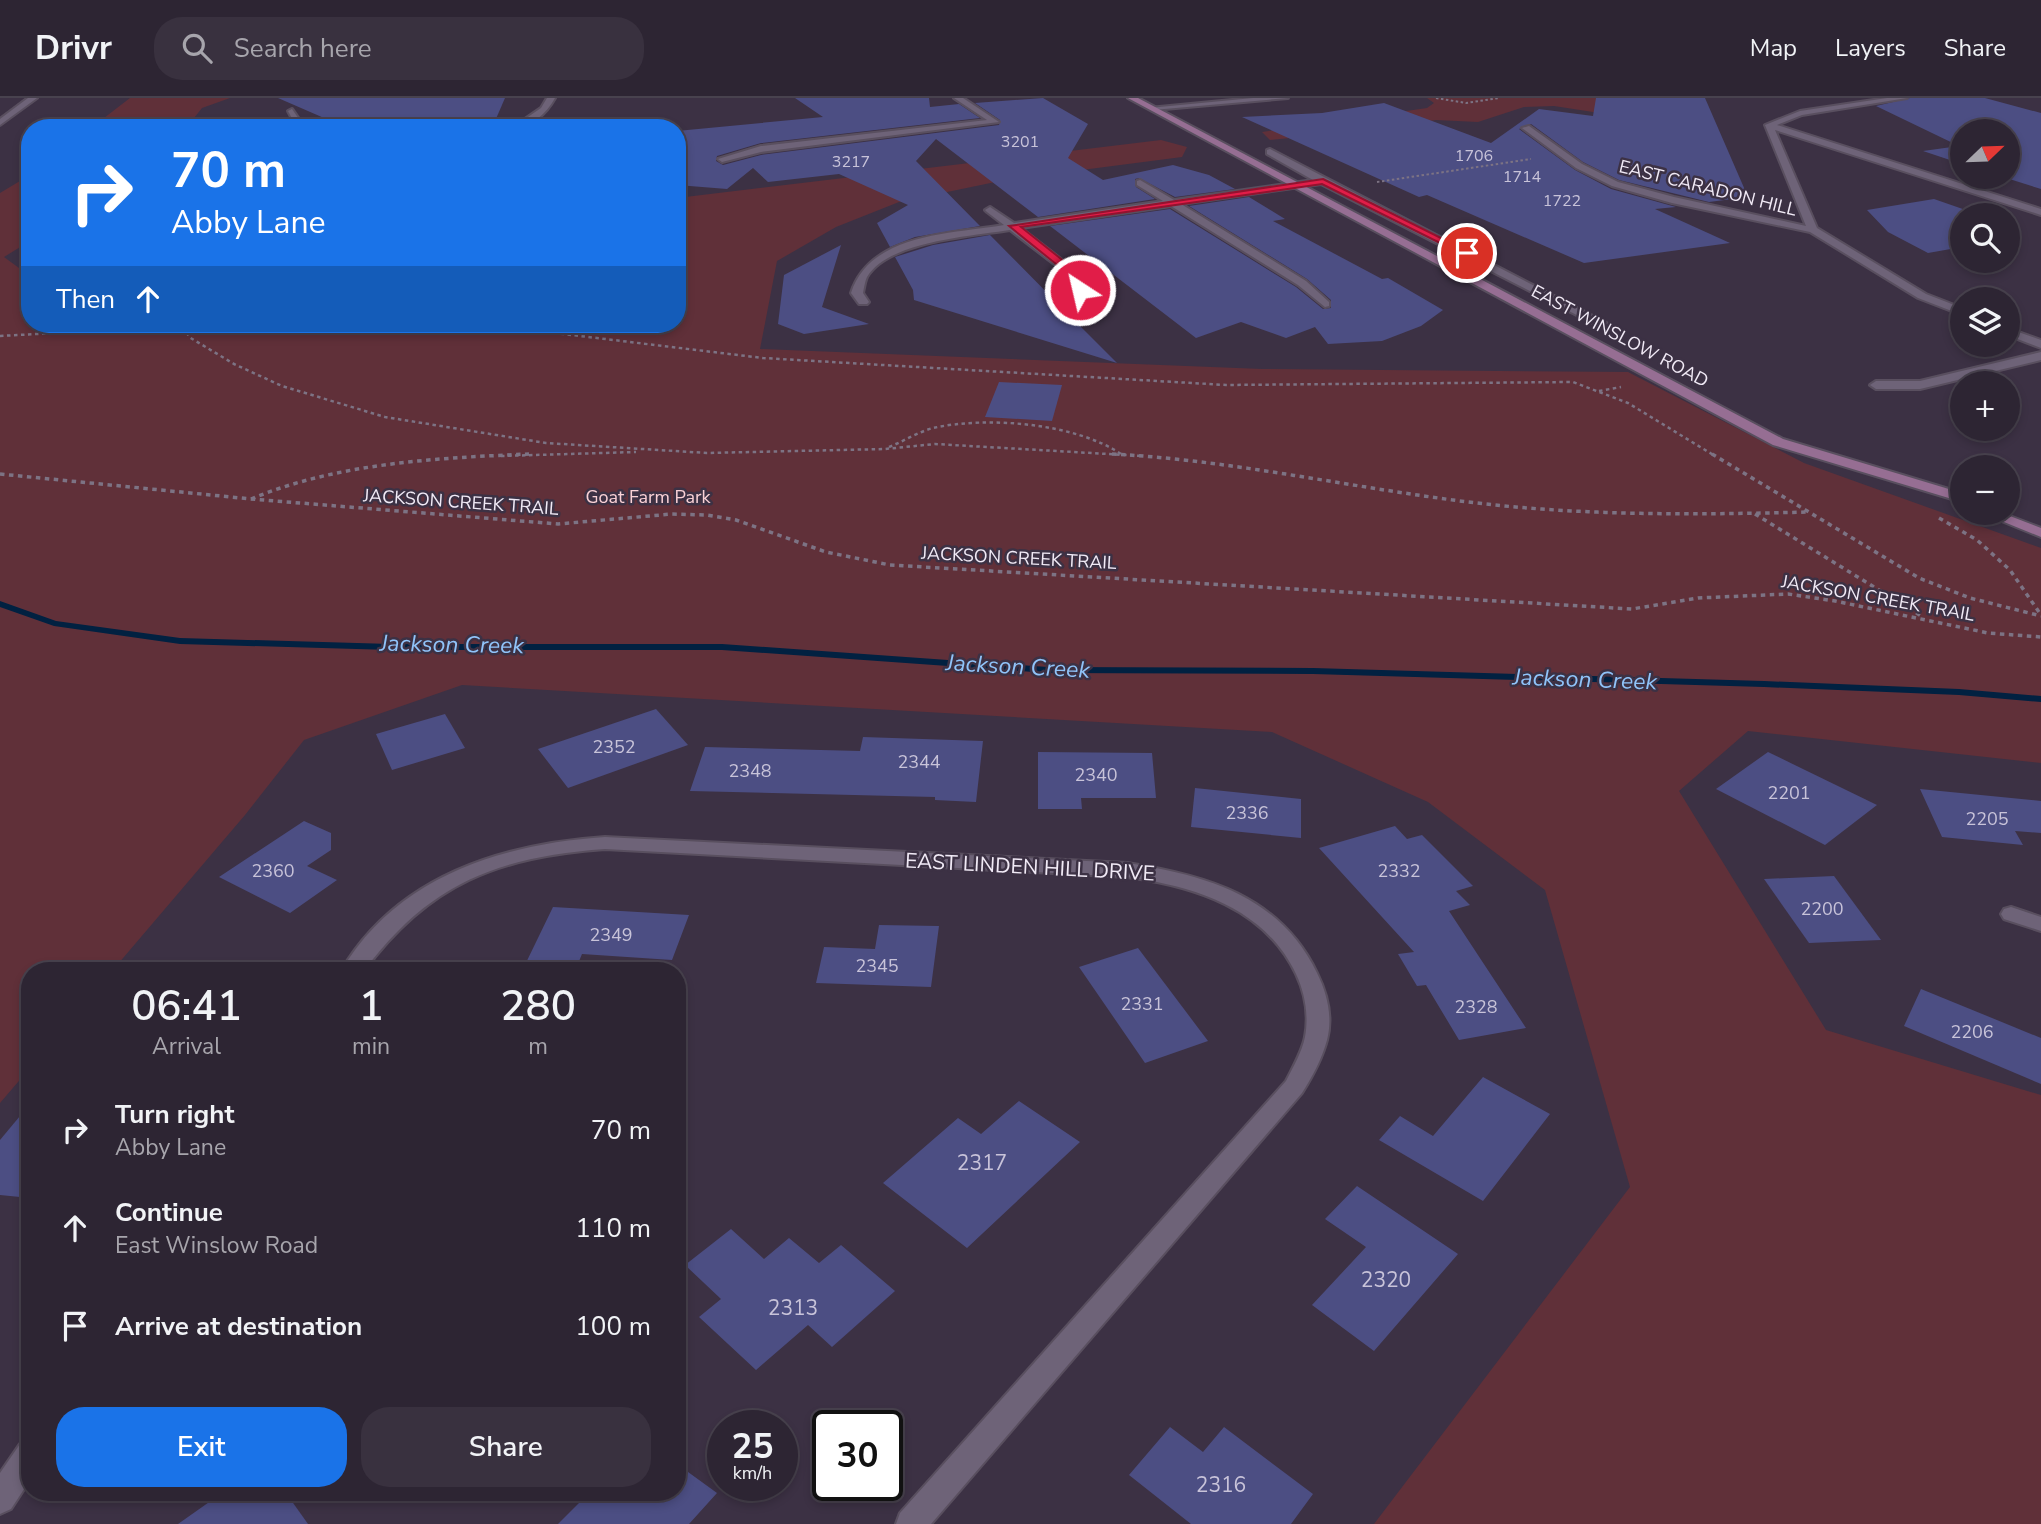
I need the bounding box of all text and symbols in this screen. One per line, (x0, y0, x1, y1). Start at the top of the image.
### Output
search box (154, 17, 644, 80)
text: Drivr (35, 26, 112, 71)
icon: search (178, 29, 216, 67)
text: Search here (234, 31, 372, 66)
text: Map (1750, 32, 1797, 64)
text: Layers (1835, 32, 1906, 64)
text: Share (1944, 32, 2006, 64)
north arrow (1950, 119, 2020, 189)
map controls (1950, 119, 2020, 525)
house number: 3201 (1001, 131, 1039, 153)
text: 70 m (171, 137, 286, 204)
house number: 1706 (1455, 145, 1493, 167)
icon: right (56, 147, 147, 238)
house number: 3217 (832, 151, 870, 173)
street label: EAST CARADON HILL (1617, 154, 1800, 222)
house number: 1714 (1503, 166, 1542, 188)
house number: 1722 (1543, 190, 1581, 212)
text: Abby Lane (171, 201, 326, 244)
button: search (1950, 203, 2020, 273)
pin (1437, 223, 1497, 283)
icon: arrive (1448, 234, 1486, 272)
position arrow (1043, 253, 1117, 327)
street label: EAST WINSLOW ROAD (1527, 279, 1713, 393)
icon: ahead (129, 280, 167, 318)
text: Then (56, 282, 115, 317)
button: layers (1950, 287, 2020, 357)
button: + (1950, 371, 2020, 441)
button: − (1950, 455, 2020, 525)
street label: JACKSON CREEK TRAIL (362, 483, 560, 521)
park label: Goat Farm Park (585, 485, 712, 509)
street label: JACKSON CREEK TRAIL (920, 541, 1118, 575)
street label: JACKSON CREEK TRAIL (1779, 569, 1977, 627)
water label: Jackson Creek (379, 628, 525, 661)
water label: Jackson Creek (944, 647, 1091, 686)
water label: Jackson Creek (1512, 661, 1658, 698)
house number: 2352 (592, 735, 636, 759)
house number: 2344 (897, 750, 941, 774)
house number: 2348 (728, 759, 772, 783)
house number: 2340 (1074, 763, 1118, 787)
house number: 2201 (1767, 781, 1811, 805)
house number: 2336 (1225, 801, 1269, 825)
house number: 2205 (1965, 807, 2009, 831)
street label: EAST LINDEN HILL DRIVE (904, 846, 1156, 888)
house number: 2360 (251, 859, 295, 883)
house number: 2332 (1377, 859, 1421, 883)
house number: 2200 (1800, 897, 1844, 921)
house number: 2349 (589, 923, 633, 947)
house number: 2345 (855, 954, 899, 978)
text: 06:41 (131, 978, 242, 1035)
text: 1 (358, 978, 384, 1035)
text: 280 (500, 978, 576, 1035)
house number: 2331 (1120, 992, 1164, 1016)
house number: 2328 (1454, 995, 1498, 1019)
house number: 2206 (1950, 1020, 1994, 1044)
text: Arrival (152, 1031, 221, 1062)
text: min (352, 1031, 390, 1062)
text: m (528, 1031, 548, 1062)
text: Turn right (115, 1097, 234, 1132)
icon: right (56, 1111, 94, 1149)
text: 70 m (591, 1113, 651, 1148)
text: Abby Lane (115, 1132, 226, 1163)
house number: 2317 (957, 1149, 1007, 1177)
text: Continue (115, 1195, 223, 1230)
icon: ahead (56, 1209, 94, 1247)
text: 110 m (575, 1211, 651, 1246)
text: East Winslow Road (115, 1230, 318, 1261)
house number: 2320 (1361, 1266, 1411, 1294)
house number: 2313 (768, 1294, 818, 1322)
icon: arrive (56, 1307, 94, 1345)
text: Arrive at destination (115, 1309, 362, 1344)
text: 100 m (575, 1309, 651, 1344)
button: Exit (56, 1407, 347, 1487)
button: Share (361, 1407, 651, 1487)
speed limit sign: 30 (812, 1410, 903, 1501)
text: 25 (731, 1423, 774, 1470)
text: km/h (733, 1461, 772, 1485)
house number: 2316 (1196, 1471, 1246, 1499)

